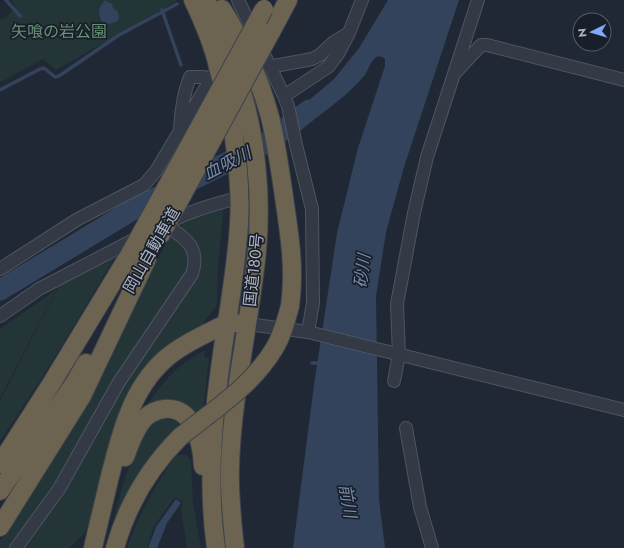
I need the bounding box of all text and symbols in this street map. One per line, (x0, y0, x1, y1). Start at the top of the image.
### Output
north arrow (572, 12, 612, 52)
park label: 矢喰の岩公園 (11, 20, 107, 43)
text: N (574, 28, 590, 38)
water label: 血吸川 (199, 140, 257, 185)
street label: 岡山自動車道 (117, 203, 185, 298)
street label: 国道180号 (238, 232, 269, 308)
water label: 砂川 (348, 251, 376, 289)
water label: 前川 (333, 482, 363, 522)

